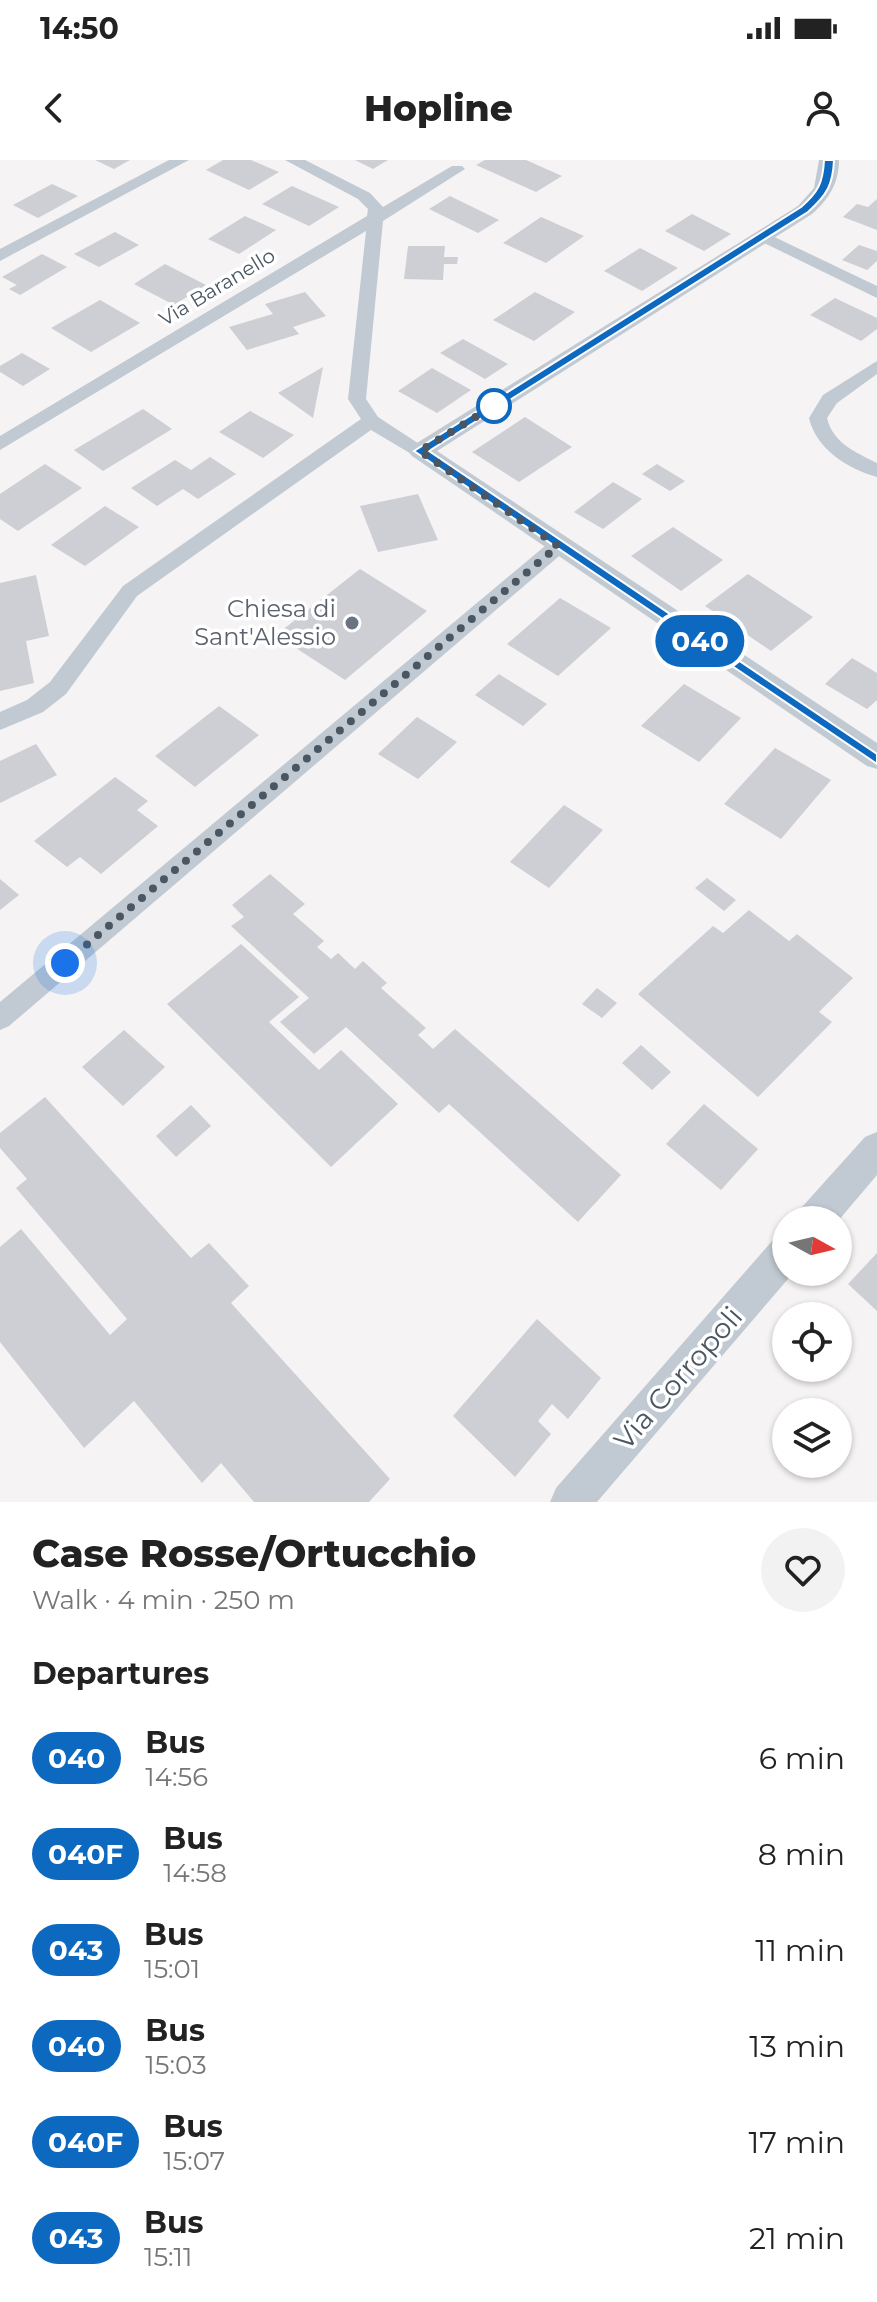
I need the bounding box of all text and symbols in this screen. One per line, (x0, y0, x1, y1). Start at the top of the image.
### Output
text: 14:50 (40, 10, 119, 47)
icon: back (32, 86, 76, 130)
text: Hopline (364, 86, 513, 130)
icon: person (801, 86, 845, 130)
street label: Via Baranello (155, 243, 279, 331)
unlabelled marker (477, 389, 511, 423)
place label: Chiesa di Sant'Alessio (194, 594, 336, 651)
marker: Chiesa di Sant'Alessio (343, 614, 361, 632)
line badge: 040 (654, 615, 746, 667)
text: 040 (671, 624, 729, 658)
your location (45, 943, 85, 983)
north arrow (772, 1206, 852, 1286)
map controls (772, 1206, 852, 1478)
street label: Via Corropoli (607, 1300, 749, 1456)
button: locate (772, 1302, 852, 1382)
button: layers (772, 1398, 852, 1478)
button: heart (761, 1528, 845, 1612)
text: Case Rosse/Ortucchio (32, 1530, 476, 1577)
text: Walk · 4 min · 250 m (32, 1584, 295, 1616)
text: Departures (32, 1655, 209, 1692)
text: Bus (145, 1724, 205, 1761)
text: 6 min (759, 1740, 845, 1777)
text: 040 (48, 1741, 105, 1775)
text: 14:56 (145, 1761, 208, 1793)
text: Bus (163, 1820, 223, 1857)
text: 8 min (758, 1836, 845, 1873)
text: 040F (48, 1837, 123, 1871)
text: 14:58 (163, 1857, 227, 1889)
text: Bus (144, 1916, 204, 1953)
text: 11 min (755, 1932, 845, 1969)
text: 043 (49, 1933, 103, 1967)
text: 15:01 (144, 1953, 200, 1985)
text: Bus (145, 2012, 205, 2049)
text: 13 min (749, 2028, 845, 2065)
text: 040 (48, 2029, 105, 2063)
text: 15:03 (145, 2049, 207, 2081)
text: Bus (163, 2108, 223, 2145)
text: 17 min (748, 2124, 845, 2161)
text: 040F (48, 2125, 123, 2159)
text: 15:07 (163, 2145, 225, 2177)
text: Bus (144, 2204, 204, 2241)
text: 21 min (749, 2220, 845, 2257)
text: 043 (49, 2221, 103, 2255)
text: 15:11 (144, 2241, 192, 2273)

